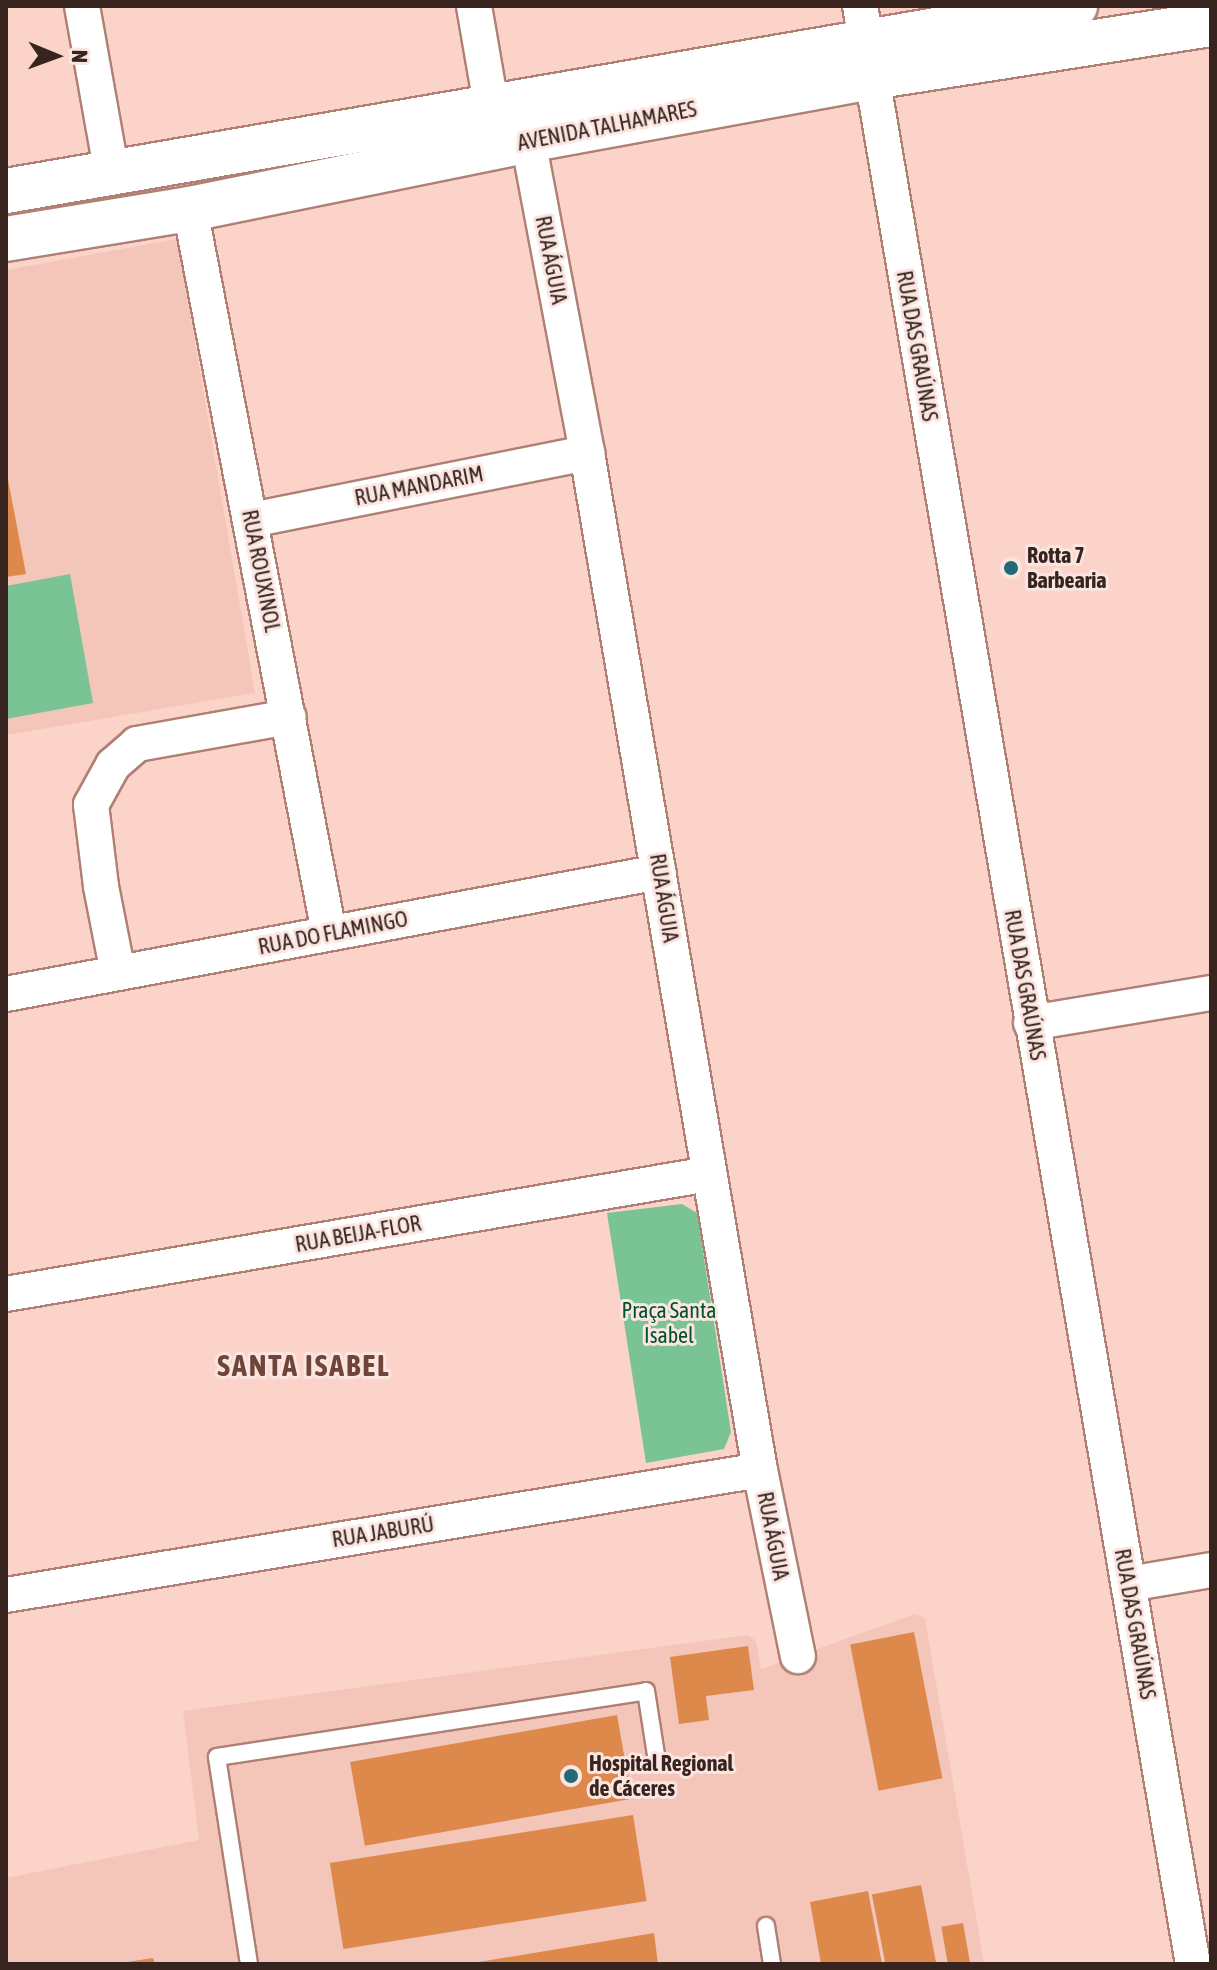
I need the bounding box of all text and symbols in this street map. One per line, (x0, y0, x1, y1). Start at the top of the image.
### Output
north arrow (16, 16, 96, 96)
text: N (67, 50, 93, 63)
street label: AVENIDA TALHAMARES (515, 96, 699, 156)
street label: RUA ÁGUIA (529, 214, 573, 306)
street label: RUA DAS GRAÚNAS (891, 269, 943, 423)
street label: RUA MANDARIM (352, 461, 486, 511)
street label: RUA ROUXINOL (236, 508, 286, 634)
place label: Rotta 7 Barbearia (1027, 542, 1107, 594)
marker: Rotta 7 Barbearia (1002, 559, 1020, 577)
street label: RUA ÁGUIA (644, 852, 684, 944)
street label: RUA DO FLAMINGO (256, 906, 410, 960)
street label: RUA DAS GRAÚNAS (999, 908, 1051, 1062)
street label: RUA BEIJA-FLOR (293, 1210, 423, 1258)
park label: Praça Santa Isabel (621, 1297, 717, 1348)
district label: SANTA ISABEL (217, 1347, 391, 1383)
street label: RUA ÁGUIA (751, 1490, 795, 1582)
street label: RUA JABURÚ (330, 1511, 436, 1553)
street label: RUA DAS GRAÚNAS (1109, 1547, 1161, 1701)
place label: Hospital Regional de Cáceres (589, 1750, 733, 1802)
marker: Hospital Regional de Cáceres (560, 1765, 582, 1787)

